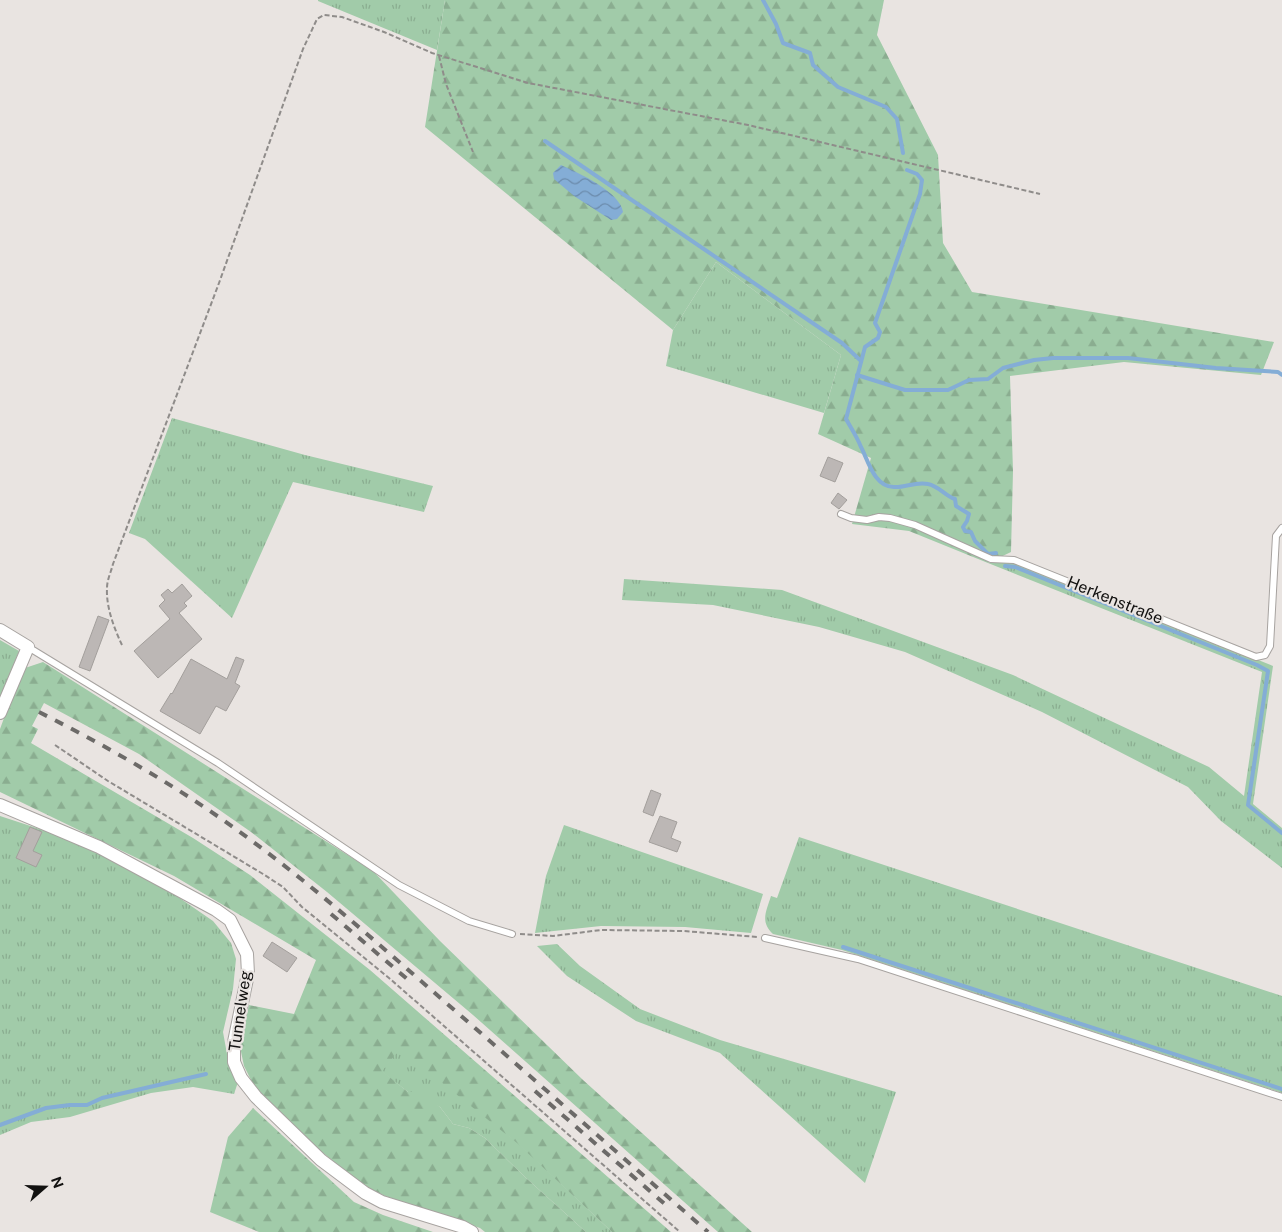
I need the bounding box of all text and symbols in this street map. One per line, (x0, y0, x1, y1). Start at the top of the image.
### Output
street label: Herkenstraße (1064, 572, 1166, 628)
street label: Tunnelweg (225, 969, 255, 1053)
north arrow (20, 1162, 70, 1212)
text: N (48, 1175, 67, 1190)

